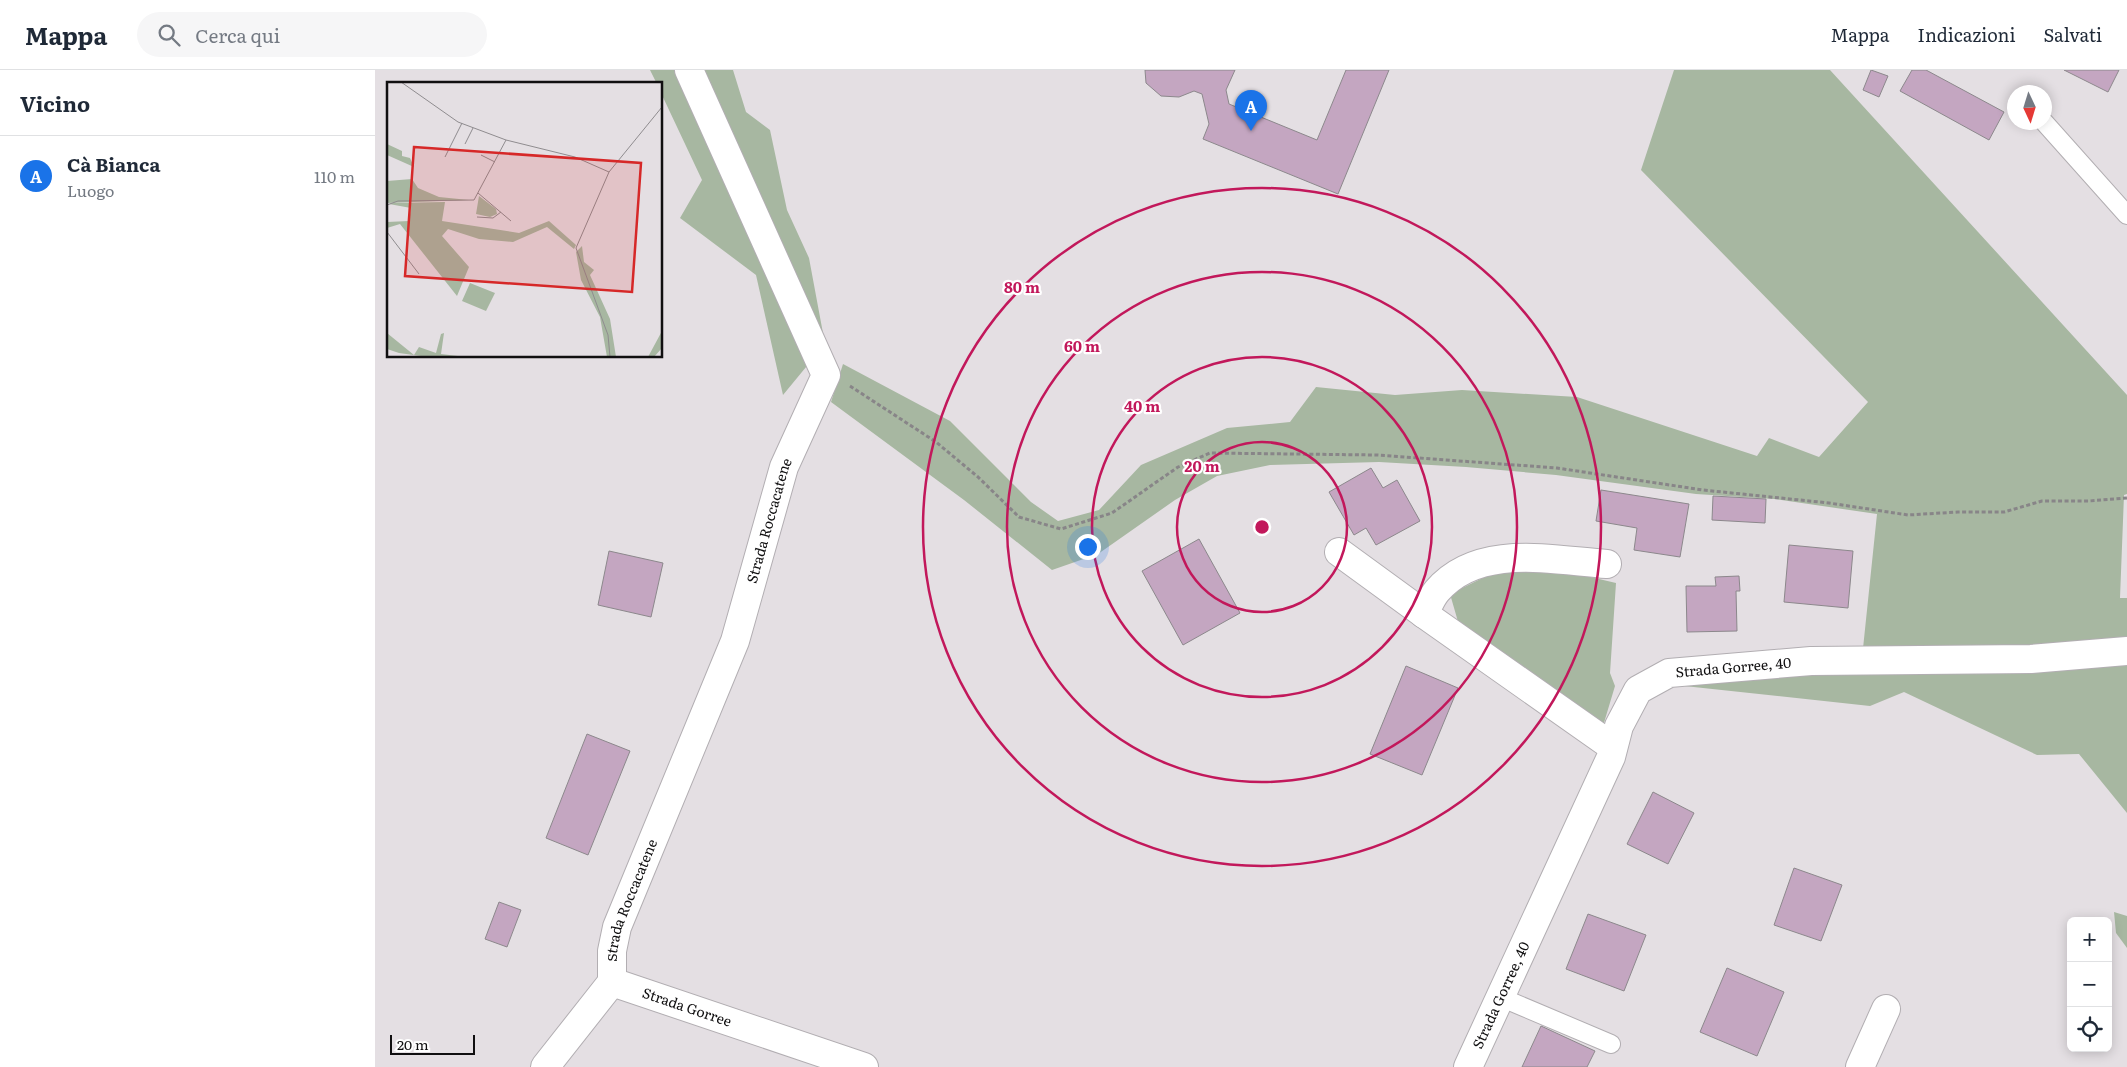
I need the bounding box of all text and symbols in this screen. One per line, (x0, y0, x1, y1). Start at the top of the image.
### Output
search box (137, 12, 487, 57)
text: Mappa (25, 17, 107, 52)
icon: search (155, 21, 183, 49)
text: Cerca qui (195, 21, 280, 49)
text: Mappa (1831, 21, 1890, 48)
text: Indicazioni (1918, 21, 2015, 48)
text: Salvati (2043, 21, 2102, 48)
inset map (387, 82, 663, 358)
north arrow (2007, 85, 2052, 130)
text: Vicino (20, 87, 90, 118)
pin: A (1235, 90, 1267, 131)
text: Cà Bianca (67, 150, 160, 178)
text: A (30, 164, 42, 188)
text: 110 m (314, 164, 355, 188)
text: Luogo (67, 178, 114, 202)
text: 80 m (1004, 275, 1040, 298)
text: 60 m (1064, 334, 1100, 357)
text: 40 m (1124, 394, 1160, 417)
street label: Strada Roccacatene (741, 454, 796, 585)
text: 20 m (1184, 454, 1220, 477)
centre of rings (1253, 518, 1271, 536)
your location (1075, 534, 1101, 560)
street label: Strada Gorree, 40 (1675, 652, 1792, 681)
street label: Strada Roccacatene (601, 836, 661, 962)
map controls (2067, 917, 2112, 1052)
button: + (2067, 917, 2112, 962)
street label: Strada Gorree, 40 (1467, 938, 1534, 1052)
button: − (2067, 962, 2112, 1007)
street label: Strada Gorree (640, 982, 734, 1031)
button: locate (2067, 1007, 2112, 1052)
scale bar (390, 1032, 475, 1055)
text: 20 m (397, 1034, 429, 1054)

